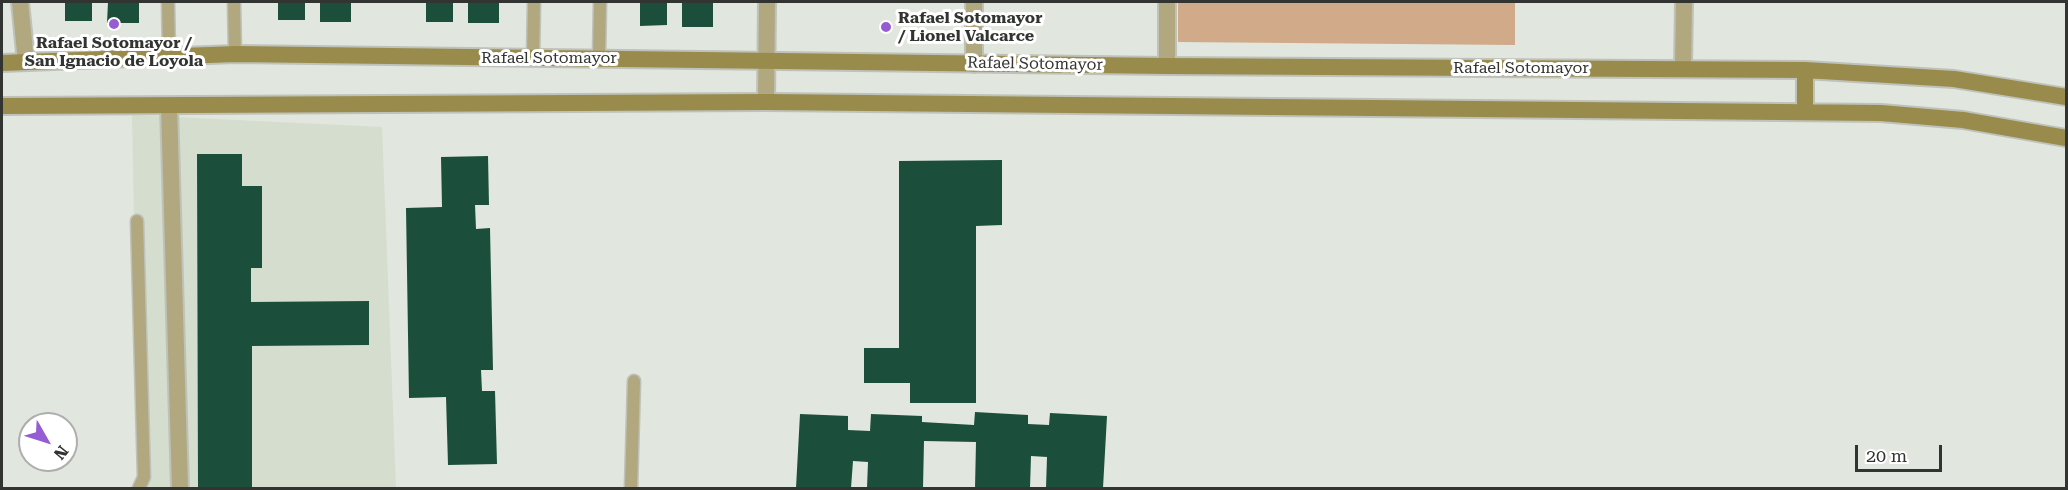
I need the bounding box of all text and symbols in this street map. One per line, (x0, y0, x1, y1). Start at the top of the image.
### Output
place label: Rafael Sotomayor / Lionel Valcarce (898, 8, 1042, 46)
marker: Rafael Sotomayor / San Ignacio de Loyola (107, 17, 121, 31)
marker: Rafael Sotomayor / Lionel Valcarce (879, 20, 893, 34)
place label: Rafael Sotomayor / San Ignacio de Loyola (25, 33, 203, 71)
street label: Rafael Sotomayor (481, 48, 617, 68)
street label: Rafael Sotomayor (967, 53, 1103, 75)
street label: Rafael Sotomayor (1453, 58, 1589, 78)
north arrow (18, 412, 78, 472)
scale bar (1858, 433, 1945, 471)
text: N (50, 442, 72, 463)
text: 20 m (1866, 445, 1907, 466)

